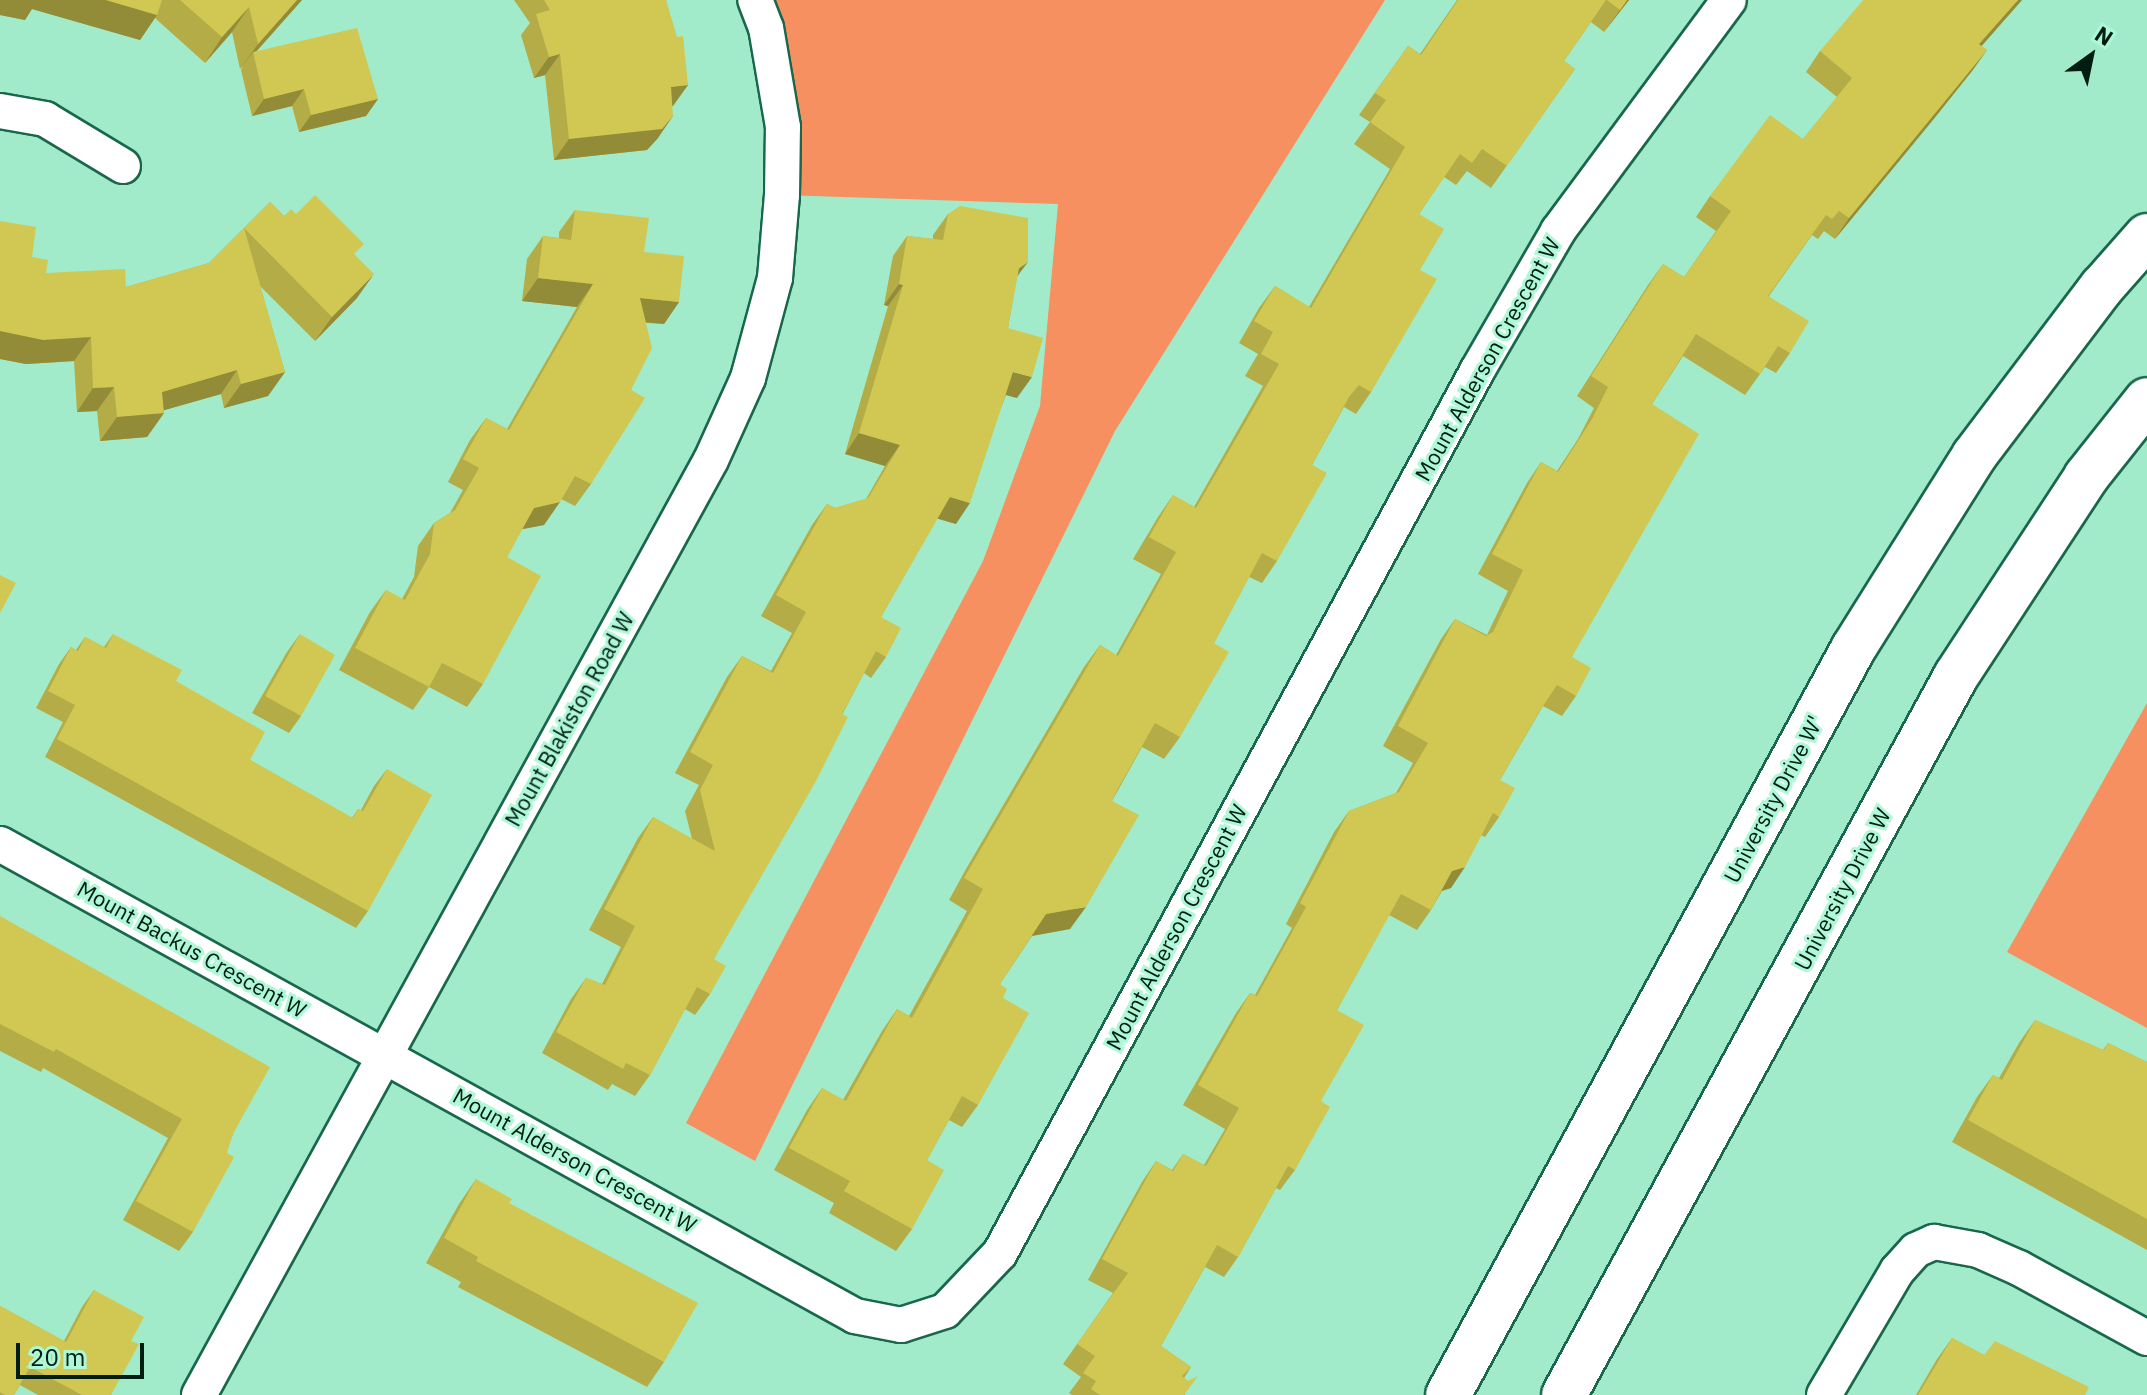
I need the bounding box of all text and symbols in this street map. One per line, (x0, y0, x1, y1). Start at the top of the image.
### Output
north arrow (2051, 16, 2131, 96)
text: N (2090, 19, 2119, 52)
street label: Mount Alderson Crescent W (1409, 233, 1565, 485)
street label: Mount Blakiston Road W (499, 607, 639, 831)
street label: University Drive W' (1718, 711, 1828, 887)
street label: Mount Alderson Crescent W (1100, 800, 1252, 1054)
street label: University Drive W (1788, 803, 1896, 975)
street label: Mount Backus Crescent W (73, 875, 311, 1023)
street label: Mount Alderson Crescent W (449, 1082, 701, 1238)
scale bar (20, 1327, 148, 1377)
text: 20 m (30, 1341, 85, 1373)

